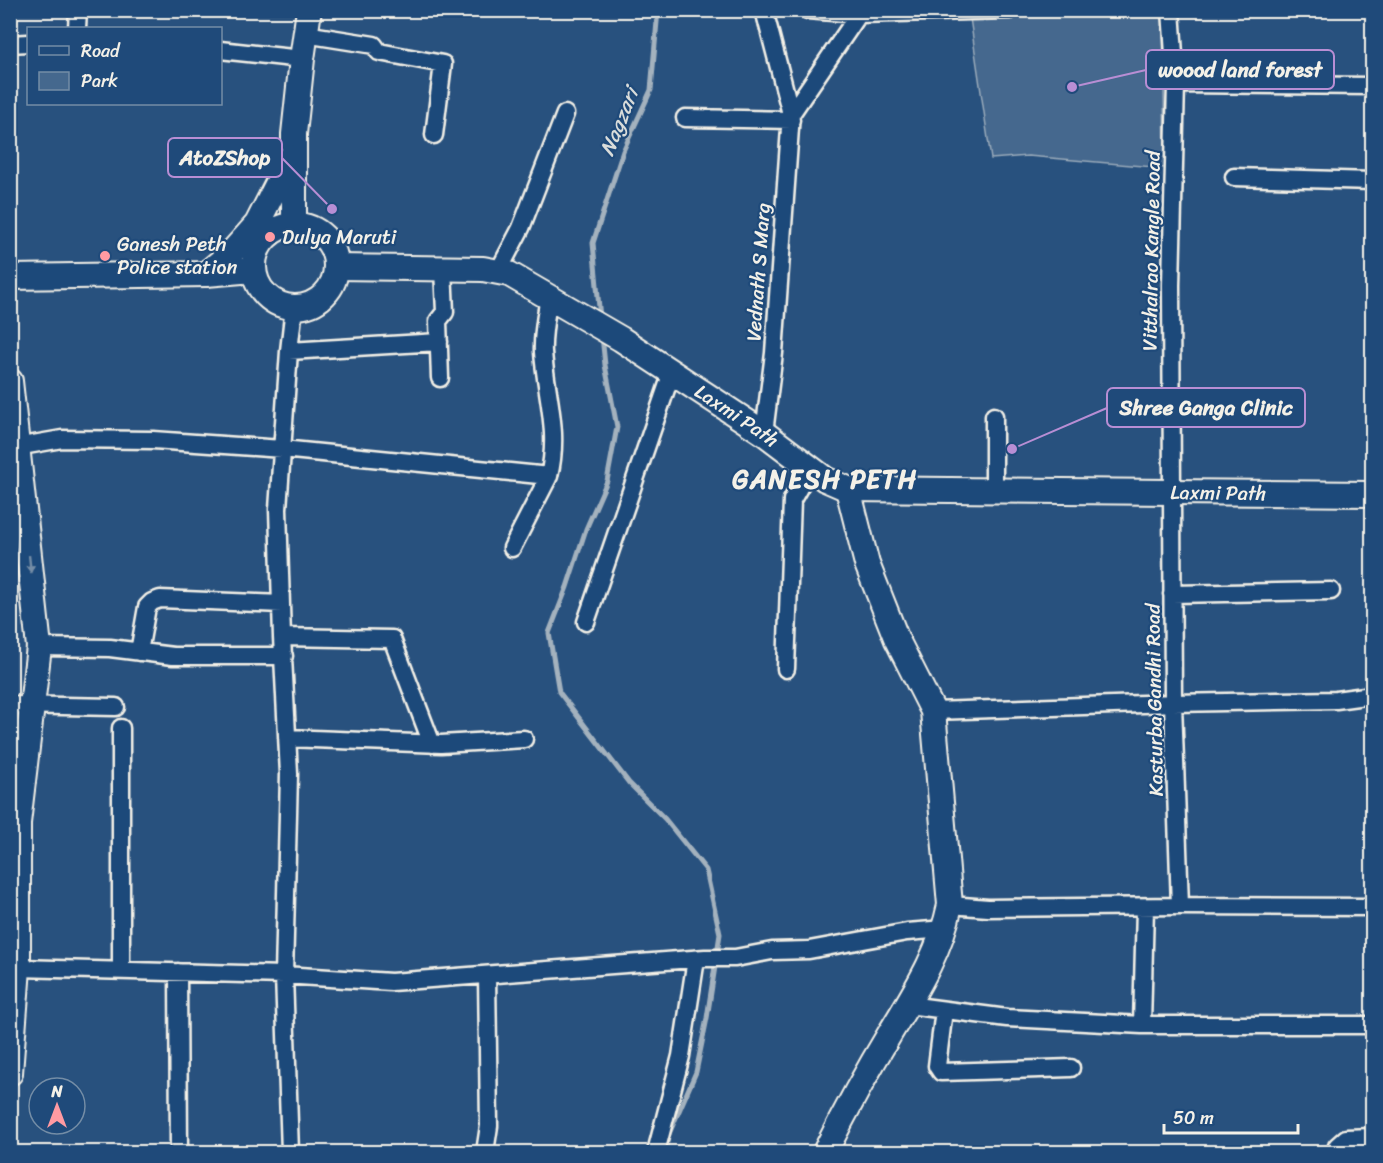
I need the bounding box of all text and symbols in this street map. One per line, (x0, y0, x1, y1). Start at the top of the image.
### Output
legend (27, 27, 222, 105)
text: Road (81, 35, 121, 67)
callout: woood land forest (1146, 50, 1334, 89)
text: woood land forest (1158, 51, 1323, 89)
text: Park (81, 65, 118, 97)
water label: Nagzari (588, 78, 651, 162)
callout: AtoZShop (168, 138, 282, 177)
text: AtoZShop (179, 139, 270, 177)
street label: Vitthalrao Kangle Road (1132, 149, 1171, 351)
street label: Vednath S Marg (736, 202, 781, 343)
place label: Dulya Maruti (282, 220, 398, 255)
place label: Ganesh Peth Police station (117, 227, 237, 285)
marker: Dulya Maruti (263, 230, 277, 244)
marker: Ganesh Peth Police station (98, 249, 112, 263)
street label: Laxmi Path (687, 375, 787, 457)
callout: Shree Ganga Clinic (1107, 388, 1305, 427)
text: Shree Ganga Clinic (1118, 389, 1293, 427)
district label: GANESH PETH (732, 456, 918, 502)
street label: Laxmi Path (1170, 475, 1267, 511)
one-way arrow (25, 555, 35, 574)
street label: Kasturba Gandhi Road (1135, 602, 1174, 797)
north arrow (27, 1076, 87, 1136)
text: N (50, 1077, 63, 1106)
scale bar (1164, 1097, 1298, 1135)
text: 50 m (1173, 1102, 1214, 1134)

